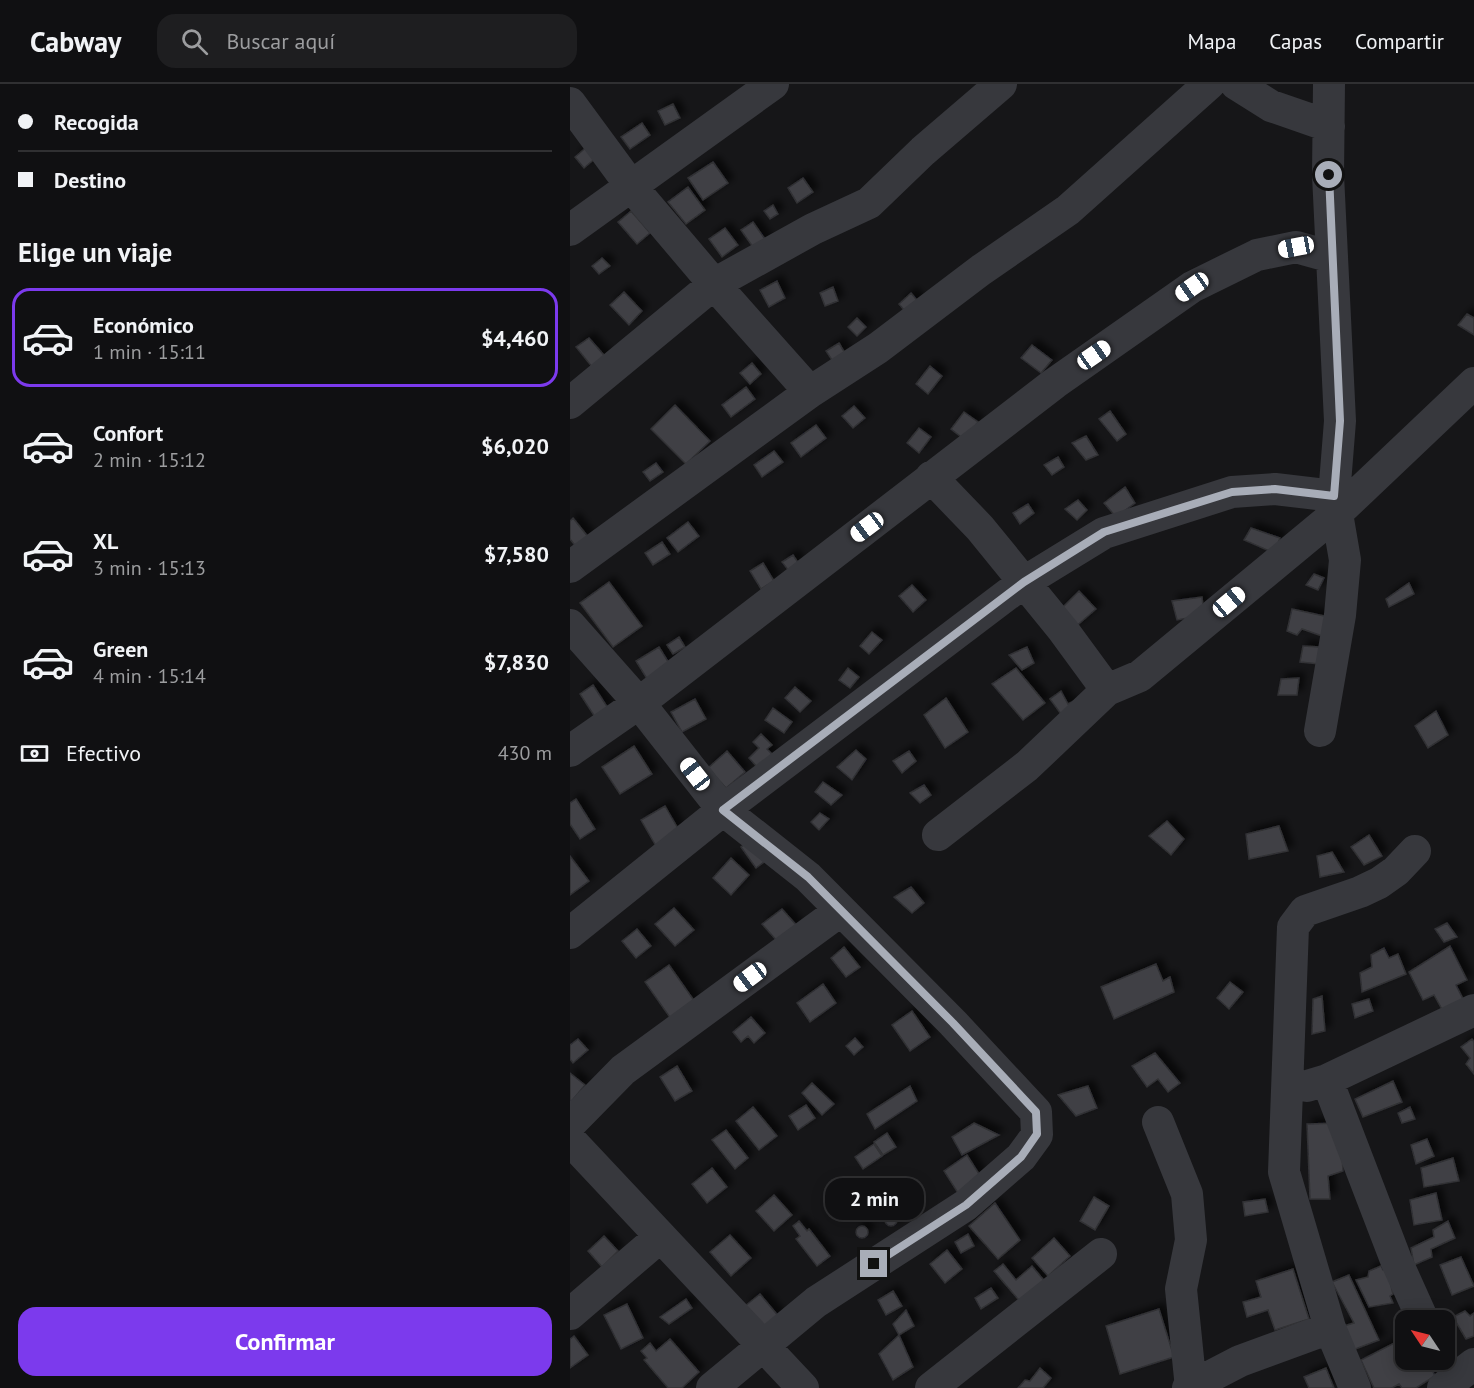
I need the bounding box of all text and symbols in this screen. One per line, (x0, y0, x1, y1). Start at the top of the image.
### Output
search box (157, 14, 577, 68)
text: Cabway (30, 23, 121, 60)
icon: search (178, 25, 211, 58)
text: Buscar aquí (226, 27, 335, 55)
text: Mapa (1188, 28, 1236, 55)
text: Capas (1269, 28, 1322, 55)
text: Compartir (1355, 28, 1444, 55)
text: Recogida (54, 108, 139, 136)
route start (1315, 161, 1342, 188)
text: Destino (54, 166, 126, 194)
text: Elige un viaje (18, 235, 172, 269)
car (1277, 235, 1315, 259)
car (1172, 269, 1212, 305)
icon: car (21, 311, 75, 365)
text: Económico (93, 311, 194, 339)
text: $4,460 (481, 324, 549, 352)
car (1074, 337, 1114, 373)
text: 1 min · 15:11 (93, 339, 206, 365)
icon: car (21, 419, 75, 473)
text: Confort (93, 419, 163, 447)
text: $6,020 (481, 432, 549, 460)
text: 2 min · 15:12 (93, 447, 206, 473)
car (847, 509, 887, 545)
icon: car (21, 527, 75, 581)
text: XL (93, 527, 118, 555)
text: $7,580 (484, 540, 549, 568)
text: 3 min · 15:13 (93, 555, 206, 581)
car (1209, 584, 1249, 620)
icon: car (21, 635, 75, 689)
text: Green (93, 635, 148, 663)
text: $7,830 (484, 648, 549, 676)
text: 4 min · 15:14 (93, 663, 206, 689)
icon: cash (18, 737, 51, 770)
text: Efectivo (66, 739, 141, 767)
text: 430 m (498, 740, 552, 766)
car (677, 754, 713, 794)
car (730, 959, 770, 995)
callout: 2 min (824, 1177, 924, 1219)
text: 2 min (850, 1186, 899, 1212)
route end (860, 1250, 887, 1277)
button: Confirmar (18, 1307, 552, 1376)
north arrow (1395, 1310, 1455, 1370)
map controls (1395, 1310, 1455, 1370)

